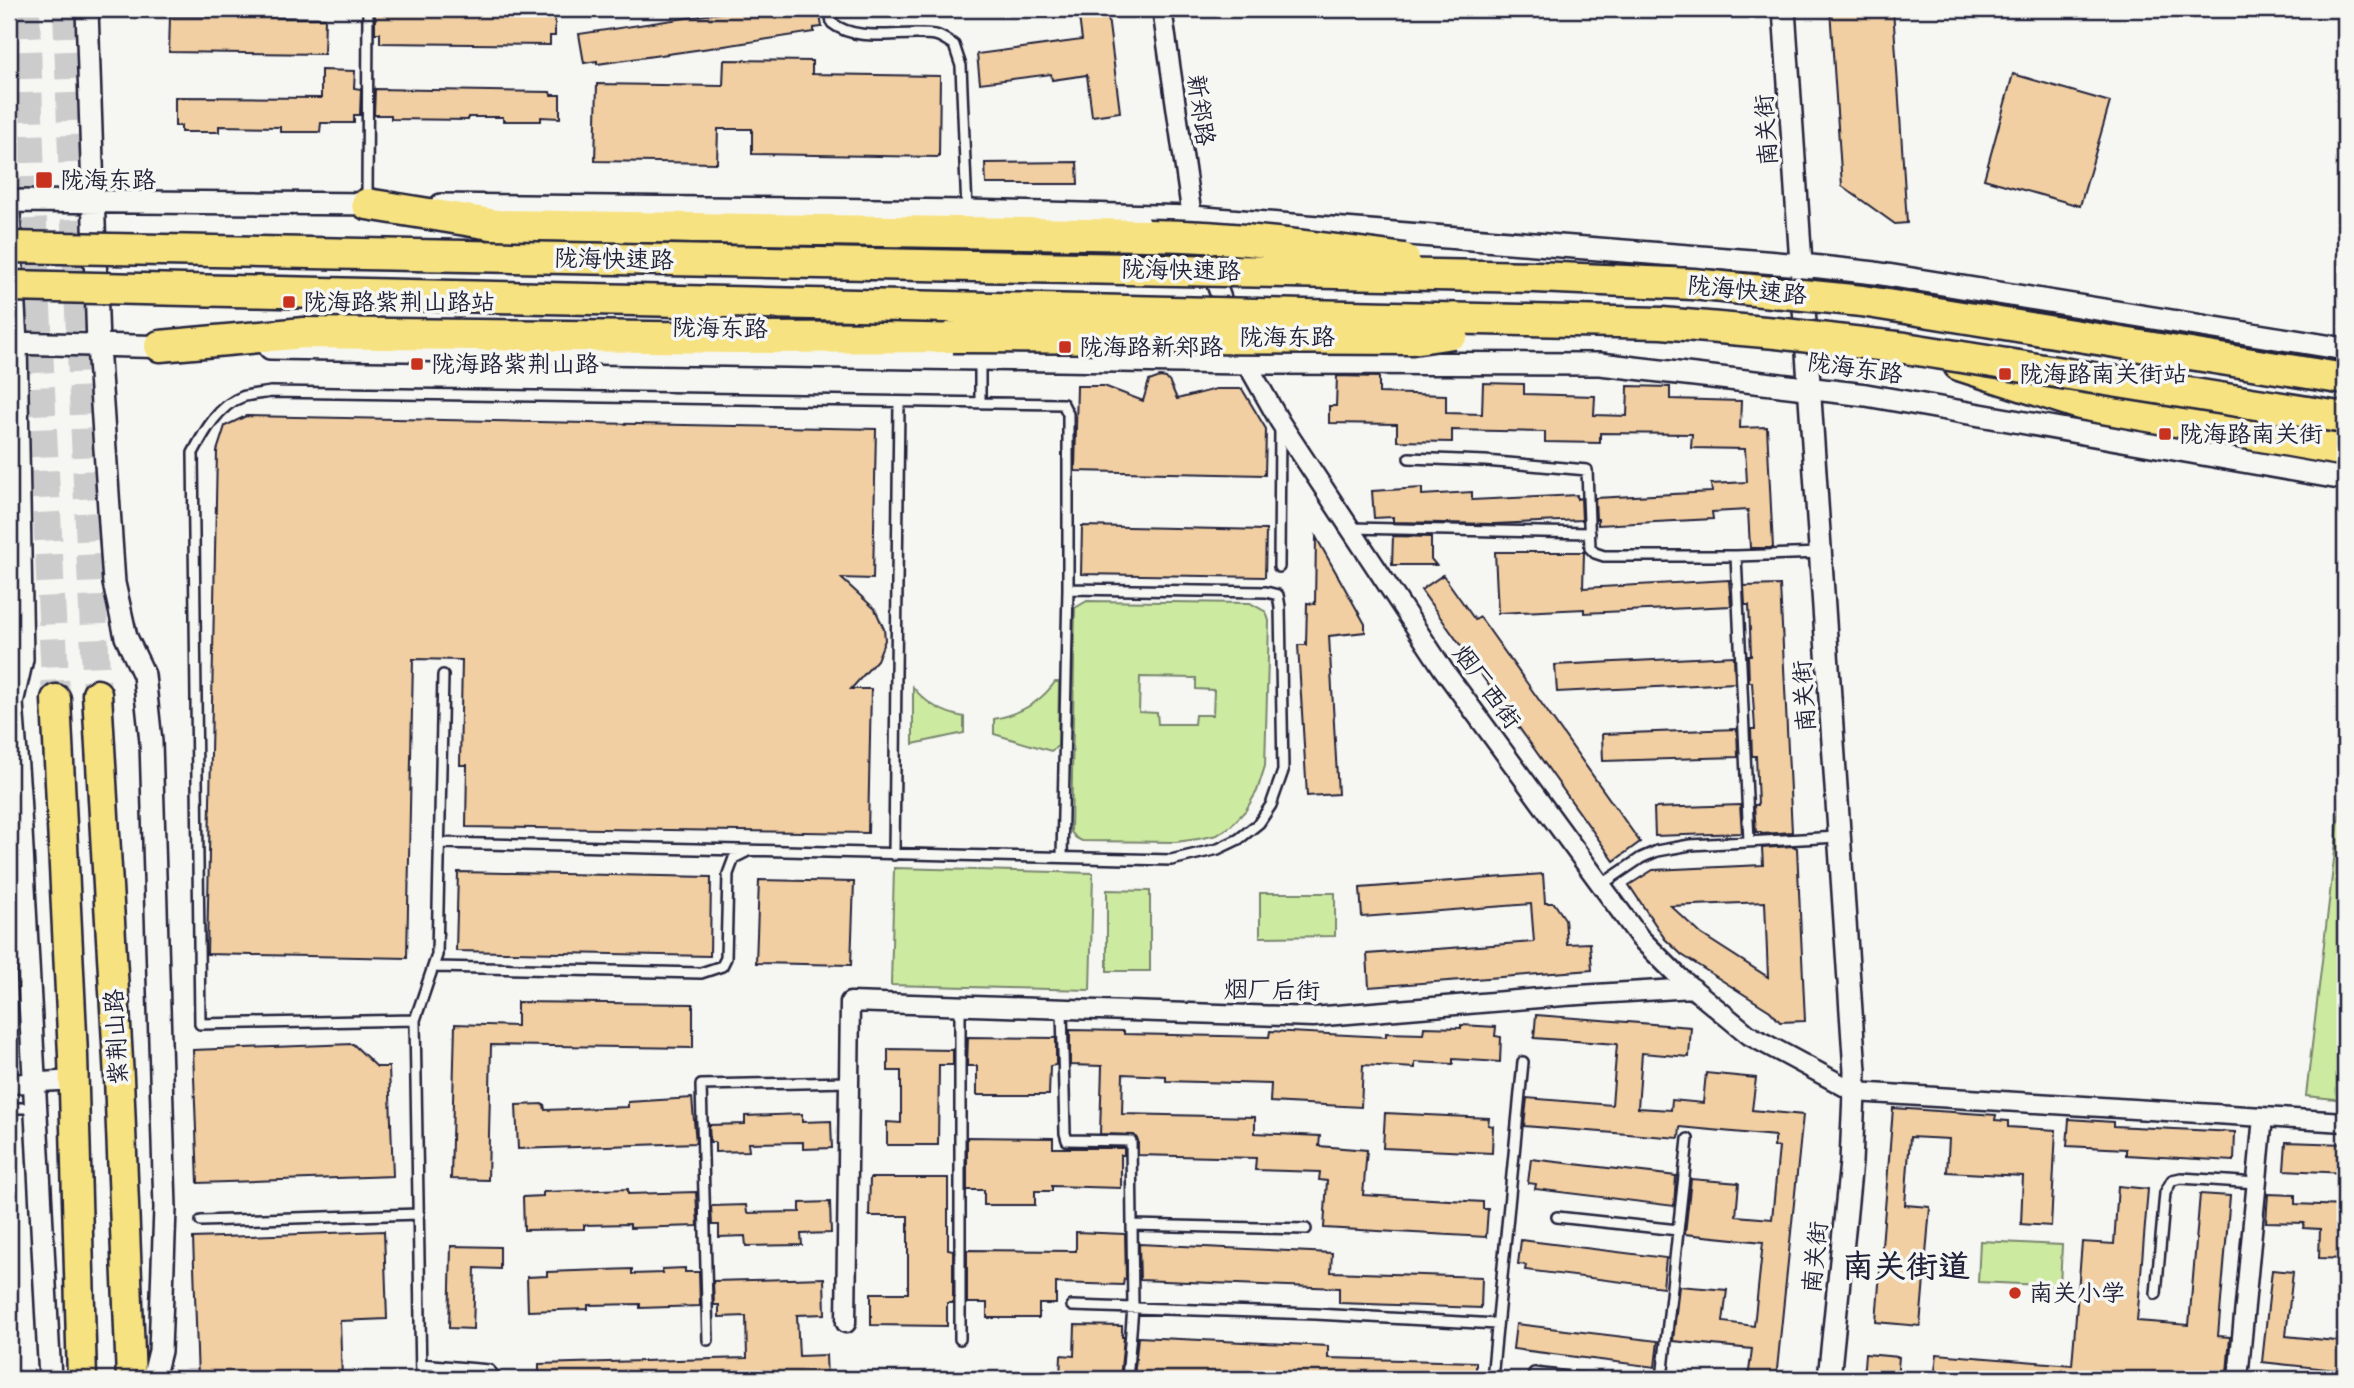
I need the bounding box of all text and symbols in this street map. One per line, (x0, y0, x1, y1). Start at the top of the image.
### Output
street label: 新郑路 (1176, 72, 1221, 148)
street label: 南关街 (1749, 93, 1788, 167)
place label: 陇海东路 (60, 165, 156, 200)
marker: 陇海东路 (34, 170, 54, 190)
street label: 陇海快速路 (554, 243, 674, 280)
street label: 陇海快速路 (1121, 254, 1241, 291)
street label: 陇海快速路 (1685, 270, 1808, 315)
place label: 陇海路紫荆山路站 (303, 287, 495, 322)
marker: 陇海路紫荆山路站 (281, 294, 297, 310)
street label: 陇海东路 (672, 312, 768, 349)
street label: 陇海东路 (1239, 322, 1335, 357)
place label: 陇海路新郑路 (1079, 332, 1223, 367)
marker: 陇海路新郑路 (1057, 339, 1073, 355)
street label: 陇海东路 (1805, 346, 1905, 394)
place label: 陇海路紫荆山路 (431, 349, 599, 384)
marker: 陇海路紫荆山路 (409, 356, 425, 372)
place label: 陇海路南关街站 (2019, 359, 2187, 394)
marker: 陇海路南关街站 (1997, 366, 2013, 382)
place label: 陇海路南关街 (2179, 419, 2323, 454)
marker: 陇海路南关街 (2157, 426, 2173, 442)
street label: 烟厂西街 (1443, 639, 1527, 738)
street label: 南关街 (1787, 659, 1826, 733)
street label: 烟厂后街 (1224, 974, 1320, 1011)
street label: 紫荆山路 (99, 988, 138, 1086)
street label: 南关街 (1796, 1220, 1839, 1295)
district label: 南关街道 (1842, 1246, 1970, 1293)
place label: 南关小学 (2029, 1278, 2125, 1313)
marker: 南关小学 (2007, 1285, 2023, 1301)

